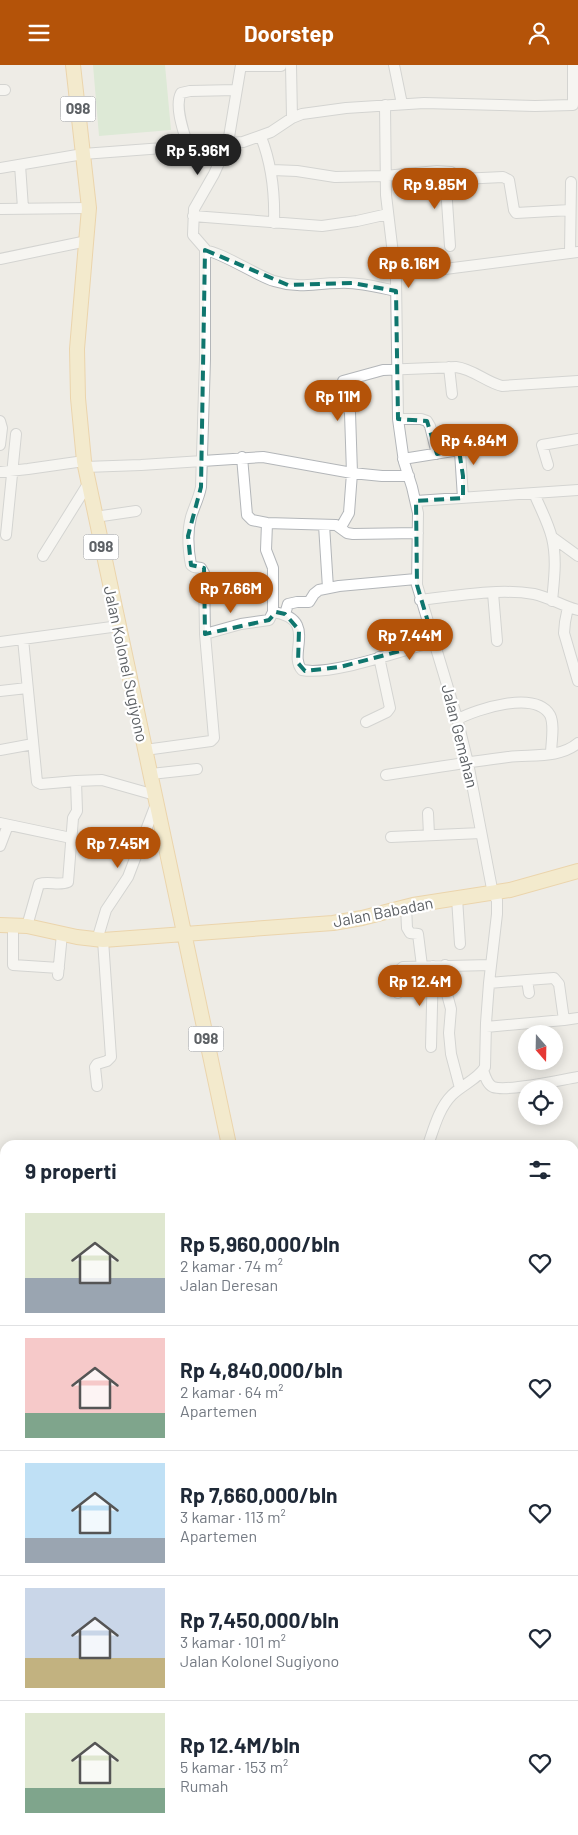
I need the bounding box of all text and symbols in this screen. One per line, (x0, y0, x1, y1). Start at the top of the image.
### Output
icon: menu (25, 19, 53, 47)
icon: person (525, 19, 553, 47)
text: Doorstep (244, 20, 334, 46)
road number: 098 (60, 97, 96, 121)
pin: Rp 5.96M (146, 133, 250, 176)
text: Rp 5.96M (166, 140, 230, 159)
pin: Rp 9.85M (383, 167, 487, 210)
text: Rp 9.85M (403, 174, 467, 193)
pin: Rp 6.16M (357, 247, 461, 289)
text: Rp 6.16M (379, 253, 439, 272)
pin: Rp 11M (297, 379, 379, 422)
text: Rp 11M (316, 386, 361, 405)
pin: Rp 4.84M (422, 423, 526, 466)
text: Rp 4.84M (441, 430, 507, 449)
road number: 098 (84, 535, 118, 559)
pin: Rp 7.66M (179, 571, 283, 614)
text: Rp 7.66M (200, 578, 262, 597)
street label: Jalan Kolonel Sugiyono (101, 584, 152, 744)
pin: Rp 7.44M (358, 619, 462, 661)
text: Rp 7.44M (378, 625, 442, 644)
street label: Jalan Gemahan (438, 682, 483, 790)
pin: Rp 7.45M (66, 827, 170, 869)
text: Rp 7.45M (86, 833, 150, 852)
street label: Jalan Babadan (331, 892, 435, 931)
pin: Rp 12.4M (368, 965, 472, 1007)
text: Rp 12.4M (389, 971, 451, 990)
north arrow (518, 1025, 562, 1070)
map controls (518, 1025, 563, 1125)
road number: 098 (188, 1027, 224, 1051)
button: locate (518, 1080, 563, 1125)
icon: filters (526, 1156, 554, 1184)
text: 9 properti (25, 1158, 117, 1183)
text: Rp 5,960,000/bln (180, 1231, 340, 1256)
icon: home (65, 1233, 125, 1293)
icon: heart (526, 1249, 554, 1277)
text: 2 kamar · 74 m² (180, 1256, 283, 1275)
text: Jalan Deresan (180, 1275, 278, 1294)
text: Rp 4,840,000/bln (180, 1357, 343, 1382)
icon: home (65, 1358, 125, 1418)
icon: heart (526, 1374, 554, 1402)
text: 2 kamar · 64 m² (180, 1382, 284, 1401)
text: Apartemen (180, 1401, 257, 1420)
text: Rp 7,660,000/bln (180, 1482, 338, 1507)
icon: home (65, 1483, 125, 1543)
icon: heart (526, 1499, 554, 1527)
text: 3 kamar · 113 m² (180, 1507, 286, 1526)
text: Apartemen (180, 1526, 257, 1545)
text: Rp 7,450,000/bln (180, 1607, 339, 1632)
icon: home (65, 1608, 125, 1668)
icon: heart (526, 1624, 554, 1652)
text: 3 kamar · 101 m² (180, 1632, 286, 1651)
text: Jalan Kolonel Sugiyono (180, 1651, 339, 1670)
text: Rp 12.4M/bln (180, 1732, 300, 1757)
icon: home (65, 1733, 125, 1793)
icon: heart (526, 1749, 554, 1777)
text: 5 kamar · 153 m² (180, 1757, 288, 1776)
text: Rumah (180, 1776, 228, 1795)

